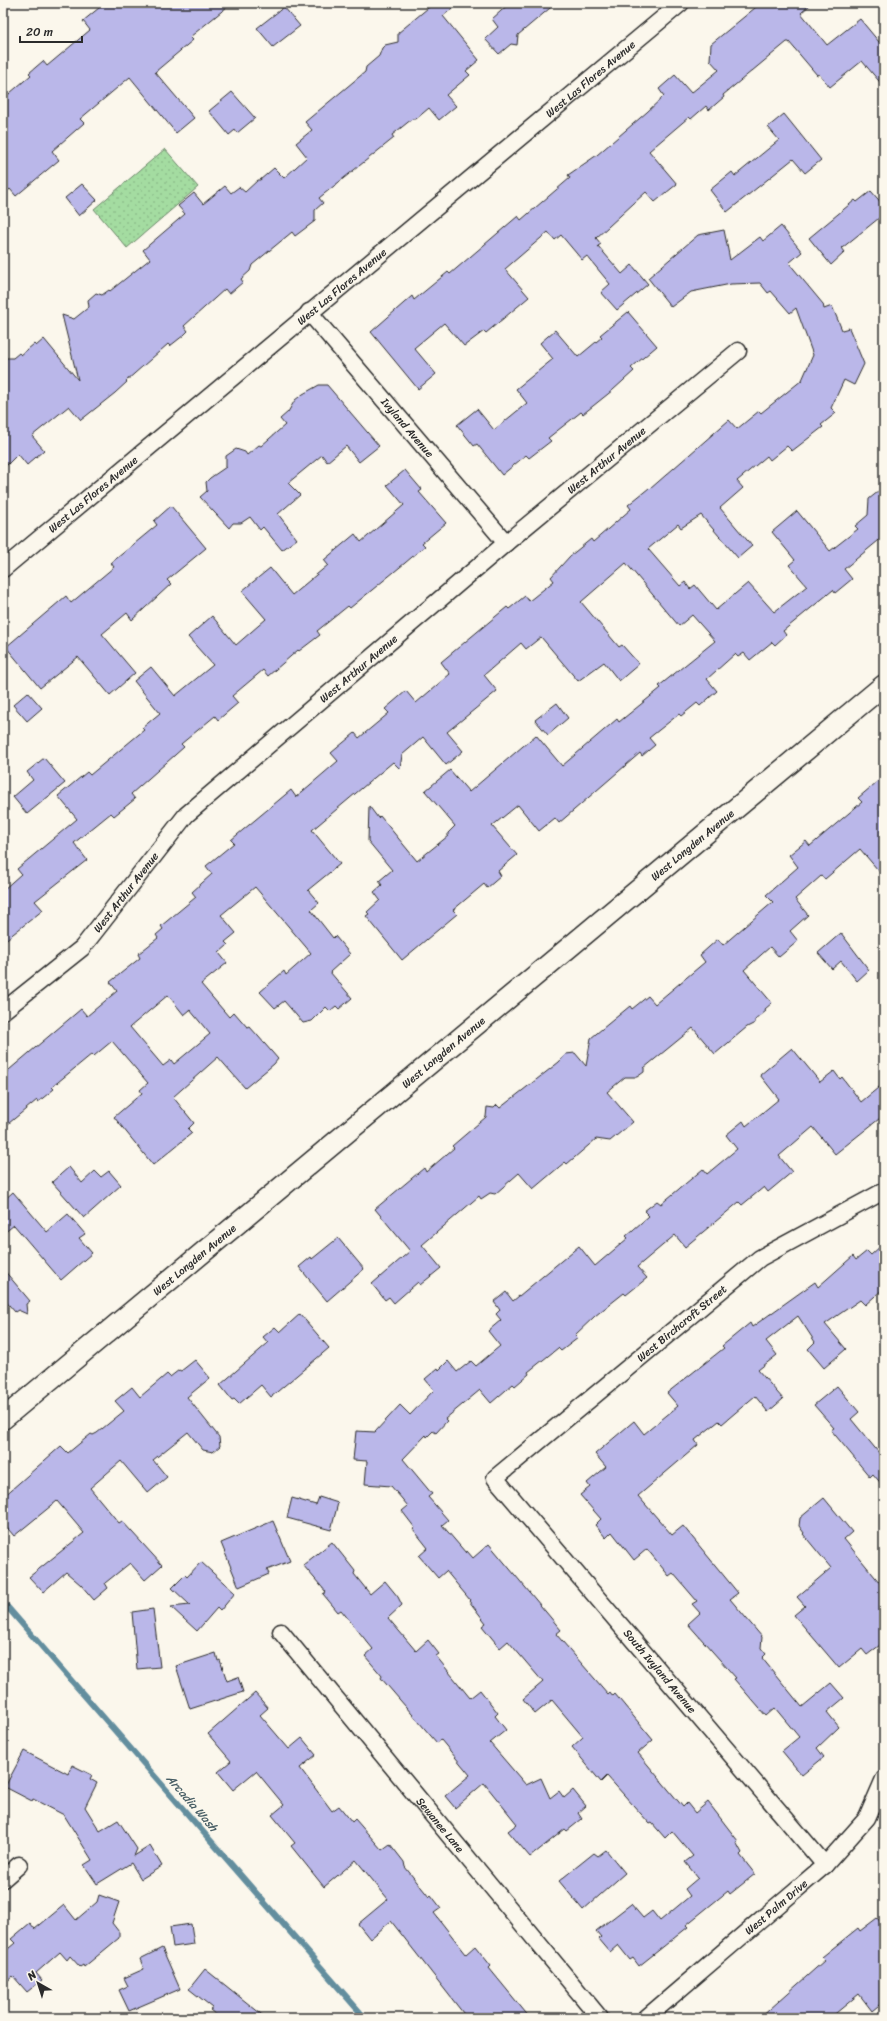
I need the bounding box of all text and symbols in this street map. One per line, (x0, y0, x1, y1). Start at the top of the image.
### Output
scale bar (20, 18, 82, 44)
text: 20 m (26, 21, 53, 43)
street label: West Las Flores Avenue (541, 36, 640, 122)
street label: West Las Flores Avenue (293, 243, 391, 330)
street label: Ivyland Avenue (375, 393, 439, 463)
street label: West Arthur Avenue (563, 422, 651, 499)
street label: West Las Flores Avenue (44, 451, 143, 538)
street label: West Arthur Avenue (315, 630, 402, 708)
street label: West Longden Avenue (646, 804, 739, 886)
street label: West Arthur Avenue (88, 848, 164, 937)
street label: West Longden Avenue (397, 1011, 490, 1093)
street label: West Longden Avenue (148, 1219, 241, 1301)
street label: West Birchcroft Street (632, 1280, 731, 1367)
street label: South Ivyland Avenue (618, 1625, 701, 1718)
water label: Arcadia Wash (160, 1768, 225, 1838)
street label: Sewanee Lane (411, 1793, 469, 1858)
street label: West Palm Drive (740, 1874, 812, 1940)
north arrow (18, 1963, 58, 2003)
text: N (22, 1966, 41, 1986)

